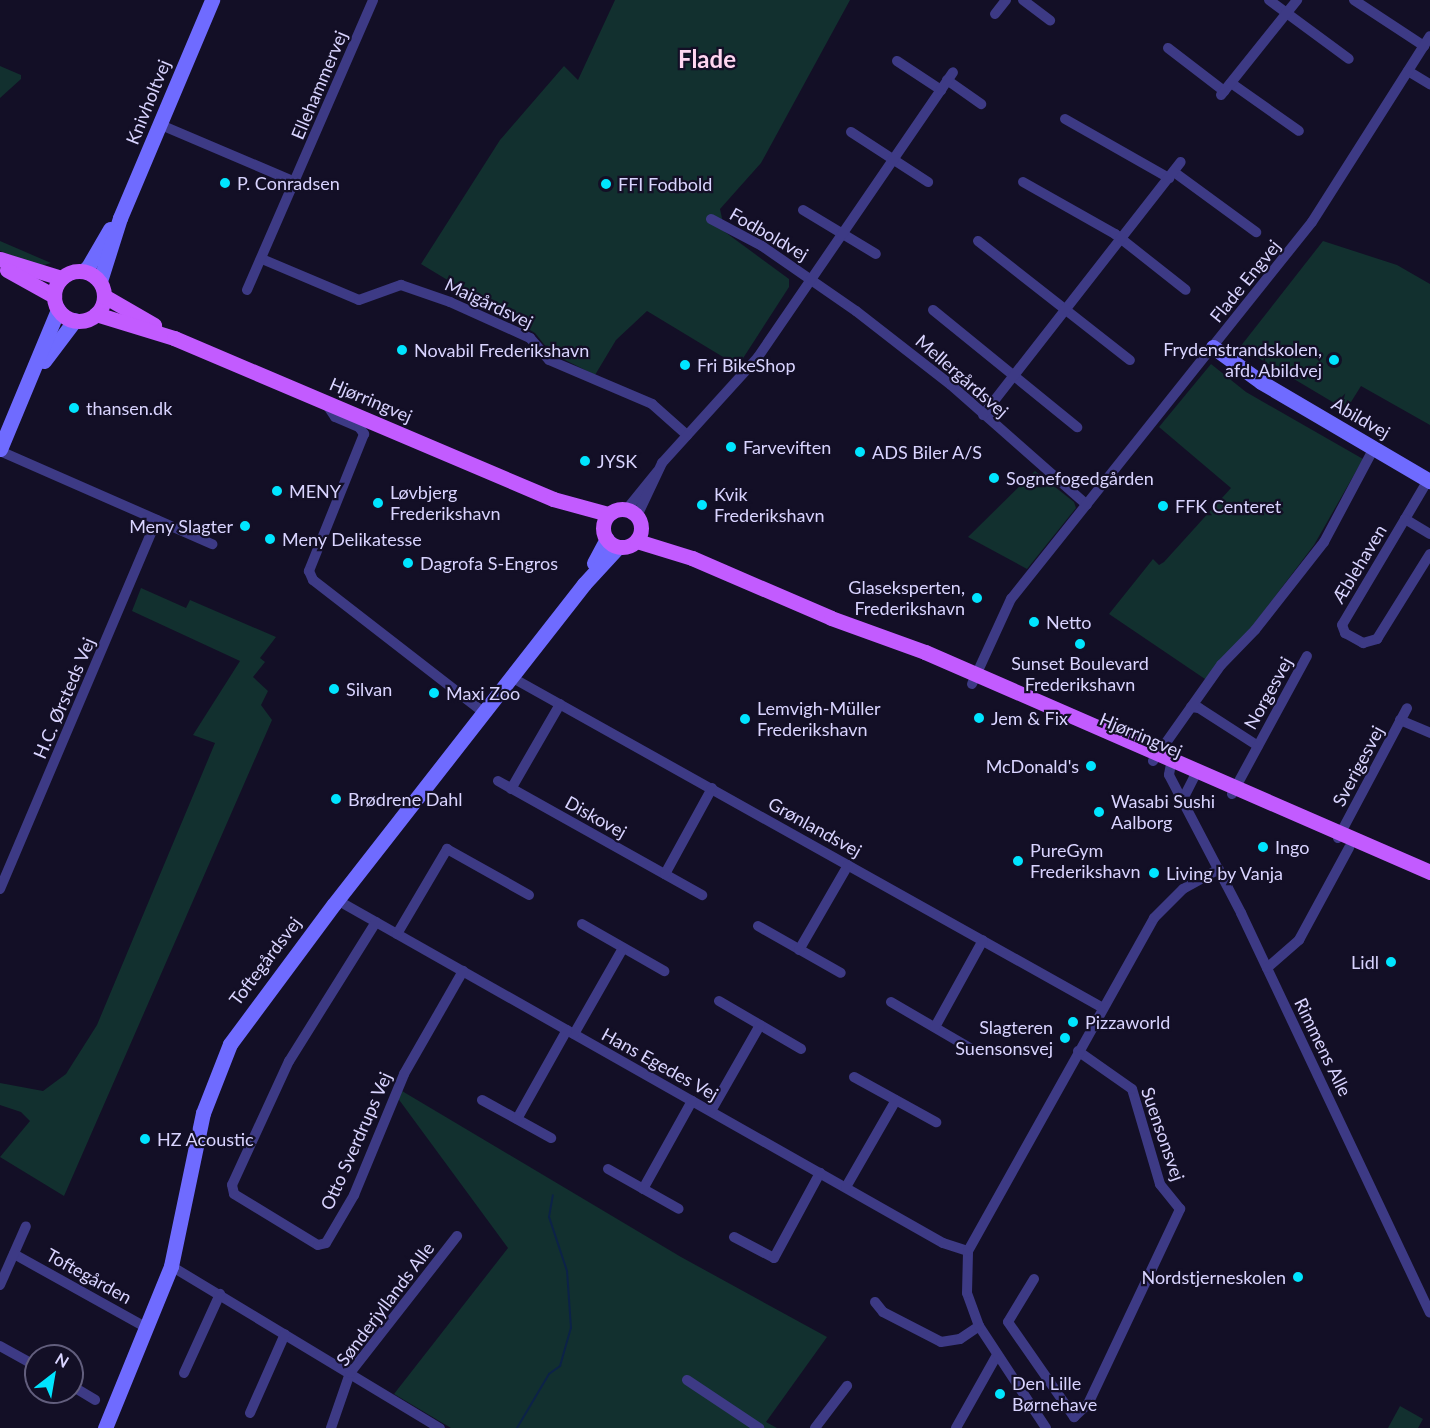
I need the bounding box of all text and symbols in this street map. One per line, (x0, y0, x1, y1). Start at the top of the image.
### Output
street label: Ellehammervej (286, 27, 352, 143)
district label: Flade (678, 45, 736, 73)
street label: Knivholtvej (121, 57, 175, 147)
place label: P. Conradsen (237, 172, 340, 194)
place label: FFI Fodbold (618, 173, 712, 195)
marker: P. Conradsen (218, 176, 232, 190)
marker: FFI Fodbold (599, 177, 613, 191)
street label: Fodboldvej (726, 203, 812, 265)
street label: Flade Engvej (1205, 235, 1285, 327)
street label: Maigårdsvej (441, 273, 537, 333)
street label: Mellergårdsvej (911, 330, 1013, 422)
place label: Novabil Frederikshavn (414, 339, 589, 361)
place label: Frydenstrandskolen, afd. Abildvej (1163, 339, 1322, 382)
marker: Novabil Frederikshavn (395, 343, 409, 357)
marker: Frydenstrandskolen, afd. Abildvej (1327, 353, 1341, 367)
place label: Fri BikeShop (697, 354, 795, 376)
marker: Fri BikeShop (678, 358, 692, 372)
street label: Hjørringvej (326, 373, 416, 427)
street label: Abildvej (1328, 393, 1394, 443)
place label: thansen.dk (86, 397, 172, 419)
marker: thansen.dk (67, 401, 81, 415)
place label: Farveviften (743, 436, 831, 458)
marker: Farveviften (724, 440, 738, 454)
place label: ADS Biler A/S (872, 441, 983, 463)
marker: ADS Biler A/S (853, 445, 867, 459)
place label: JYSK (597, 450, 637, 472)
marker: JYSK (578, 454, 592, 468)
place label: Sognefogedgården (1006, 467, 1154, 489)
marker: Sognefogedgården (987, 471, 1001, 485)
place label: MENY (289, 480, 341, 502)
place label: Løvbjerg Frederikshavn (390, 482, 501, 524)
marker: MENY (270, 484, 284, 498)
place label: Kvik Frederikshavn (714, 484, 825, 526)
place label: FFK Centeret (1175, 495, 1281, 517)
marker: Løvbjerg Frederikshavn (371, 496, 385, 510)
marker: Kvik Frederikshavn (695, 498, 709, 512)
marker: FFK Centeret (1156, 499, 1170, 513)
place label: Meny Slagter (129, 515, 233, 537)
marker: Meny Slagter (238, 519, 252, 533)
street label: Æblehaven (1327, 521, 1391, 607)
place label: Meny Delikatesse (282, 528, 422, 550)
marker: Meny Delikatesse (263, 532, 277, 546)
place label: Dagrofa S-Engros (420, 552, 558, 574)
marker: Dagrofa S-Engros (401, 556, 415, 570)
place label: Glaseksperten, Frederikshavn (848, 577, 965, 620)
marker: Glaseksperten, Frederikshavn (970, 591, 984, 605)
place label: Netto (1046, 611, 1091, 633)
marker: Netto (1027, 615, 1041, 629)
street label: H.C. Ørsteds Vej (29, 634, 99, 762)
marker: Sunset Boulevard Frederikshavn (1073, 637, 1087, 651)
place label: Sunset Boulevard Frederikshavn (1011, 653, 1149, 696)
street label: Norgesvej (1239, 653, 1297, 733)
place label: Silvan (346, 678, 392, 700)
marker: Silvan (327, 682, 341, 696)
place label: Maxi Zoo (446, 682, 520, 704)
marker: Maxi Zoo (427, 686, 441, 700)
place label: Lemvigh-Müller Frederikshavn (757, 698, 881, 740)
place label: Jem & Fix (991, 707, 1068, 729)
street label: Hjørringvej (1096, 708, 1186, 762)
marker: Jem & Fix (972, 711, 986, 725)
marker: Lemvigh-Müller Frederikshavn (738, 712, 752, 726)
street label: Sverigesvej (1328, 722, 1388, 810)
place label: McDonald's (986, 755, 1079, 777)
marker: McDonald's (1084, 759, 1098, 773)
place label: Brødrene Dahl (348, 788, 462, 810)
street label: Diskovej (561, 791, 631, 843)
place label: Wasabi Sushi Aalborg (1111, 791, 1215, 834)
marker: Brødrene Dahl (329, 792, 343, 806)
street label: Grønlandsvej (765, 793, 865, 861)
marker: Wasabi Sushi Aalborg (1092, 805, 1106, 819)
place label: Ingo (1275, 836, 1309, 858)
place label: PureGym Frederikshavn (1030, 840, 1141, 882)
marker: Ingo (1256, 840, 1270, 854)
marker: PureGym Frederikshavn (1011, 854, 1025, 868)
place label: Living by Vanja (1166, 862, 1284, 884)
marker: Living by Vanja (1147, 866, 1161, 880)
street label: Toftegårdsvej (225, 912, 305, 1010)
place label: Lidl (1351, 951, 1379, 973)
marker: Lidl (1384, 955, 1398, 969)
street label: Rimmens Alle (1290, 994, 1356, 1100)
place label: Pizzaworld (1085, 1011, 1170, 1033)
marker: Pizzaworld (1066, 1015, 1080, 1029)
place label: Slagteren Suensonsvej (955, 1017, 1053, 1060)
street label: Hans Egedes Vej (598, 1023, 722, 1105)
marker: Slagteren Suensonsvej (1058, 1031, 1072, 1045)
street label: Otto Sverdrups Vej (316, 1068, 396, 1214)
street label: Suensonsvej (1137, 1084, 1189, 1184)
place label: HZ Acoustic (157, 1128, 254, 1150)
marker: HZ Acoustic (138, 1132, 152, 1146)
street label: Sønderjyllands Alle (331, 1238, 439, 1370)
street label: Toftegården (43, 1244, 135, 1308)
place label: Nordstjerneskolen (1141, 1266, 1286, 1288)
marker: Nordstjerneskolen (1291, 1270, 1305, 1284)
north arrow (24, 1344, 84, 1404)
text: N (52, 1349, 73, 1371)
place label: Den Lille Børnehave (1012, 1373, 1097, 1416)
marker: Den Lille Børnehave (993, 1387, 1007, 1401)

